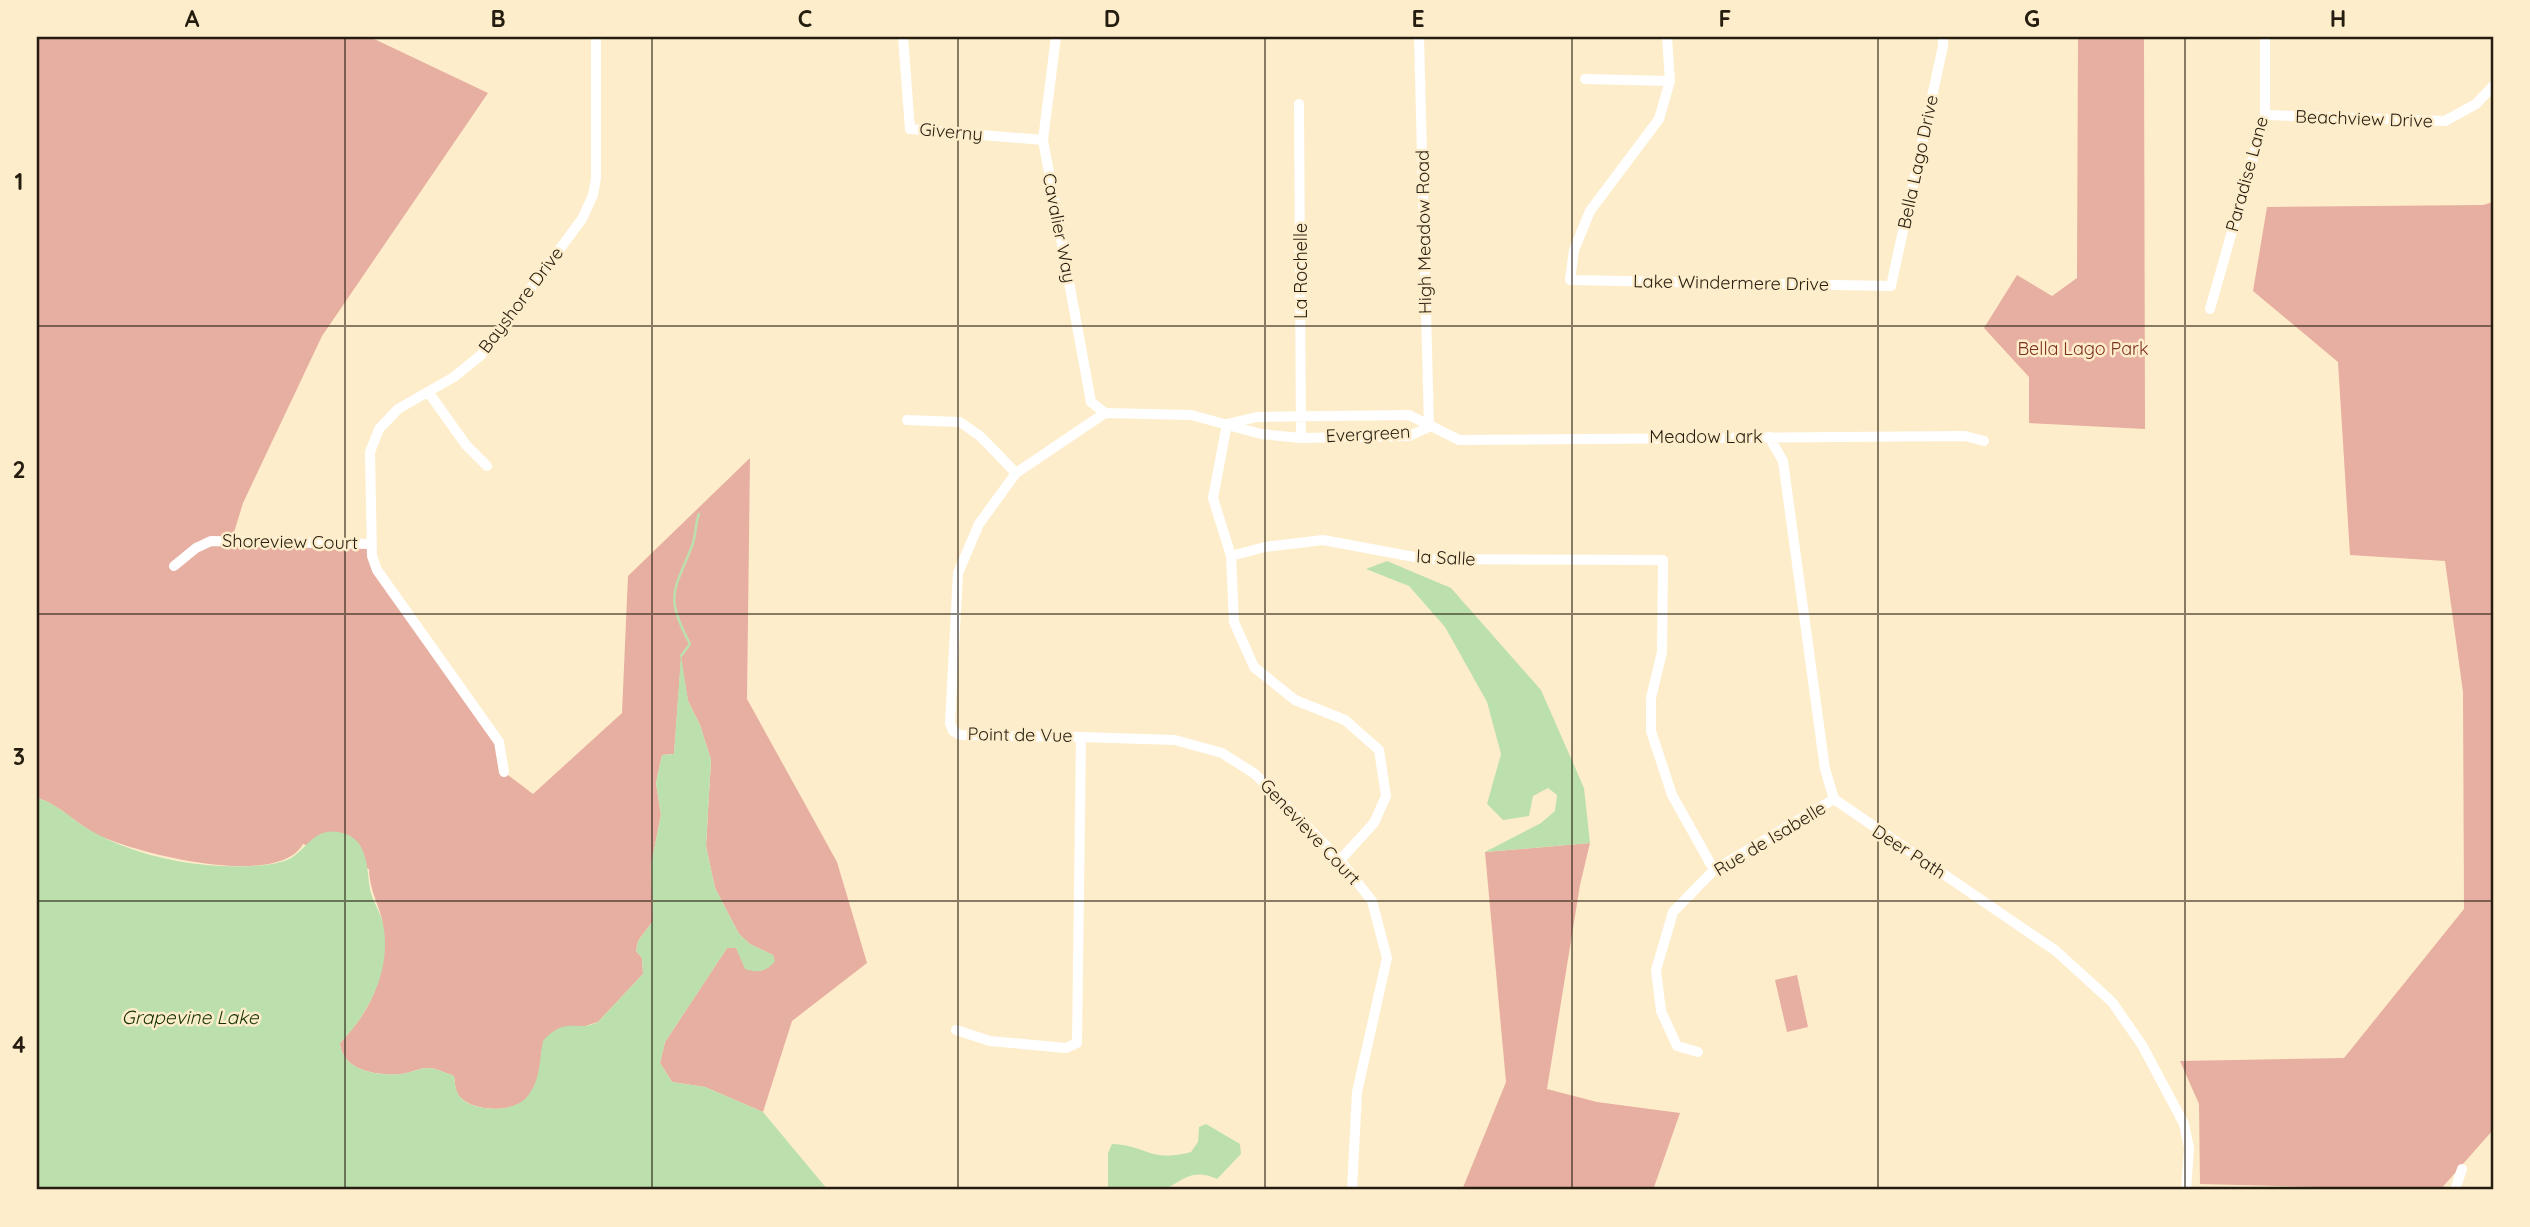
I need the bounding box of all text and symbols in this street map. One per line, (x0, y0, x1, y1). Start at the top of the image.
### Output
text: A (185, 4, 200, 33)
text: B (490, 4, 506, 33)
text: C (798, 4, 812, 33)
text: D (1104, 4, 1120, 33)
text: E (1411, 4, 1425, 33)
text: F (1719, 4, 1731, 33)
text: G (2024, 4, 2040, 33)
text: H (2330, 4, 2346, 33)
street label: Bella Lago Drive (1892, 93, 1943, 231)
street label: Beachview Drive (2295, 105, 2433, 132)
street label: Paradise Lane (2220, 114, 2273, 234)
street label: Giverny (918, 117, 984, 146)
street label: High Meadow Road (1411, 150, 1436, 314)
text: 1 (15, 167, 23, 196)
street label: Cavalier Way (1038, 171, 1081, 285)
street label: La Rochelle (1289, 223, 1312, 319)
street label: Bayshore Drive (473, 242, 568, 357)
street label: Lake Windermere Drive (1633, 269, 1829, 296)
park label: Bella Lago Park (2017, 337, 2149, 360)
street label: Evergreen (1325, 420, 1411, 447)
street label: Meadow Lark (1649, 425, 1763, 448)
text: 2 (12, 455, 26, 484)
street label: Shoreview Court (222, 529, 358, 554)
street label: la Salle (1416, 544, 1476, 571)
street label: Point de Vue (967, 722, 1073, 747)
text: 3 (13, 742, 25, 771)
street label: Genevieve Court (1255, 774, 1366, 890)
street label: Rue de Isabelle (1710, 796, 1830, 881)
street label: Deer Path (1868, 819, 1950, 884)
water label: Grapevine Lake (121, 1005, 260, 1029)
text: 4 (12, 1030, 26, 1059)

